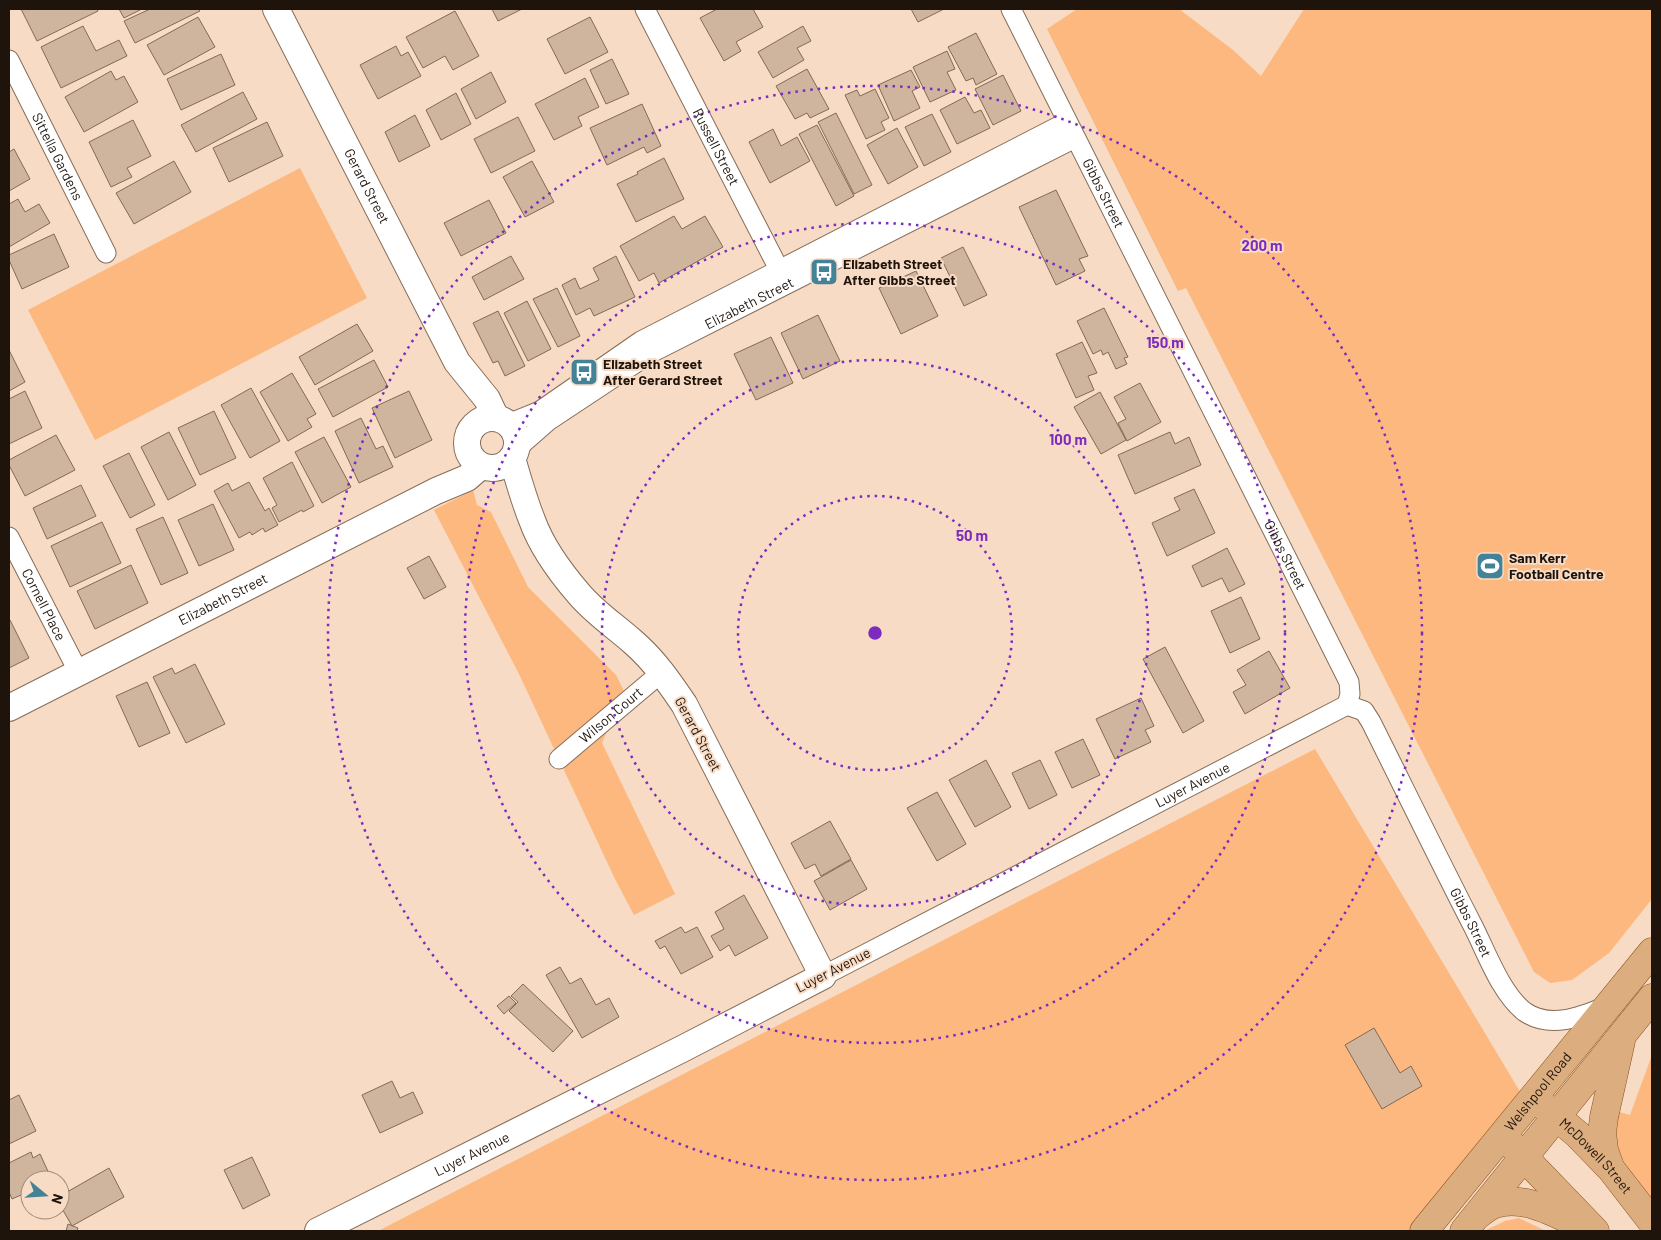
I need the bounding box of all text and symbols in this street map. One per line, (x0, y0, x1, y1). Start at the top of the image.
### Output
street label: Russell Street (690, 105, 743, 188)
street label: Sittella Gardens (29, 110, 87, 203)
street label: Gerard Street (341, 145, 394, 226)
street label: Gibbs Street (1079, 155, 1128, 230)
text: 200 m (1241, 236, 1283, 254)
place label: Elizabeth Street After Gibbs Street (843, 255, 956, 288)
bus stop icon: Elizabeth Street After Gibbs Street (809, 257, 839, 287)
street label: Elizabeth Street (702, 273, 796, 332)
text: 150 m (1146, 333, 1184, 351)
place label: Elizabeth Street After Gerard Street (603, 355, 722, 388)
bus stop icon: Elizabeth Street After Gerard Street (569, 357, 599, 387)
text: 100 m (1049, 430, 1087, 448)
street label: Gibbs Street (1261, 517, 1310, 592)
text: 50 m (956, 526, 988, 544)
place label: Sam Kerr Football Centre (1509, 549, 1604, 582)
sports icon: Sam Kerr Football Centre (1475, 551, 1505, 581)
street label: Cornell Place (19, 565, 70, 643)
street label: Elizabeth Street (175, 569, 270, 628)
centre of rings (866, 624, 884, 642)
street label: Wilson Court (575, 683, 646, 746)
street label: Gerard Street (672, 694, 725, 774)
street label: Luyer Avenue (1152, 758, 1232, 811)
street label: Gibbs Street (1447, 885, 1495, 960)
street label: Luyer Avenue (793, 943, 873, 996)
street label: Welshpool Road (1500, 1049, 1575, 1134)
street label: McDowell Street (1556, 1114, 1636, 1197)
street label: Luyer Avenue (431, 1128, 512, 1179)
north arrow (20, 1170, 70, 1220)
text: N (48, 1192, 67, 1206)

